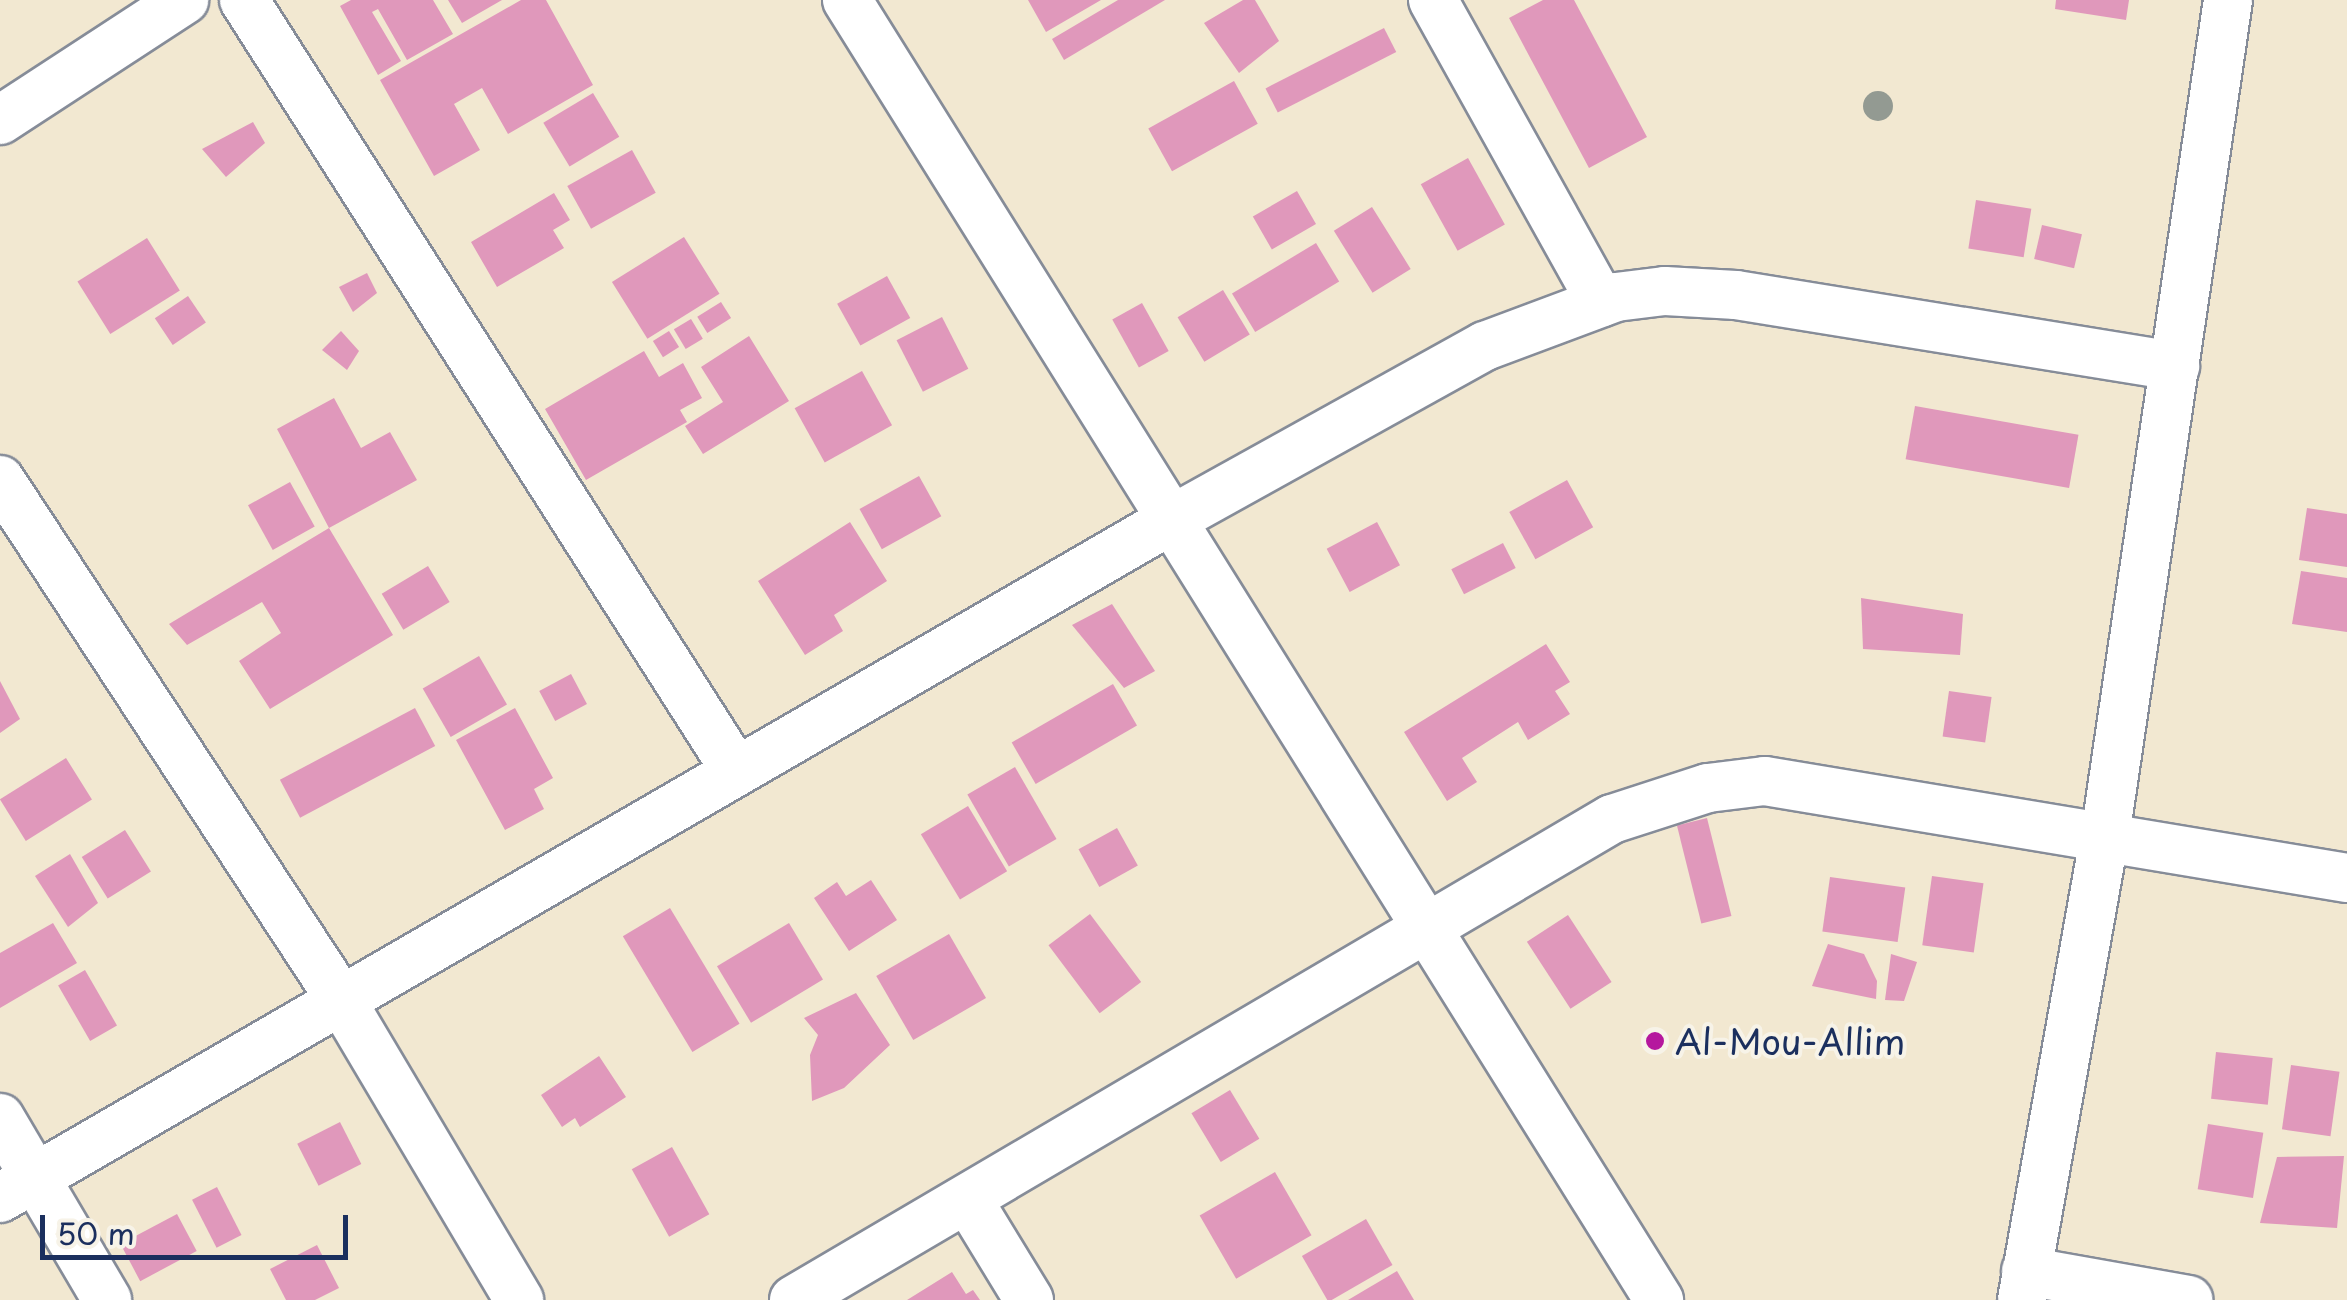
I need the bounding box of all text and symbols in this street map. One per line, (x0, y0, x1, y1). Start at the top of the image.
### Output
place label: Al-Mou-Allim (1675, 1020, 1905, 1062)
marker: Al-Mou-Allim (1644, 1030, 1666, 1052)
scale bar (45, 1195, 352, 1257)
text: 50 m (57, 1210, 135, 1255)

